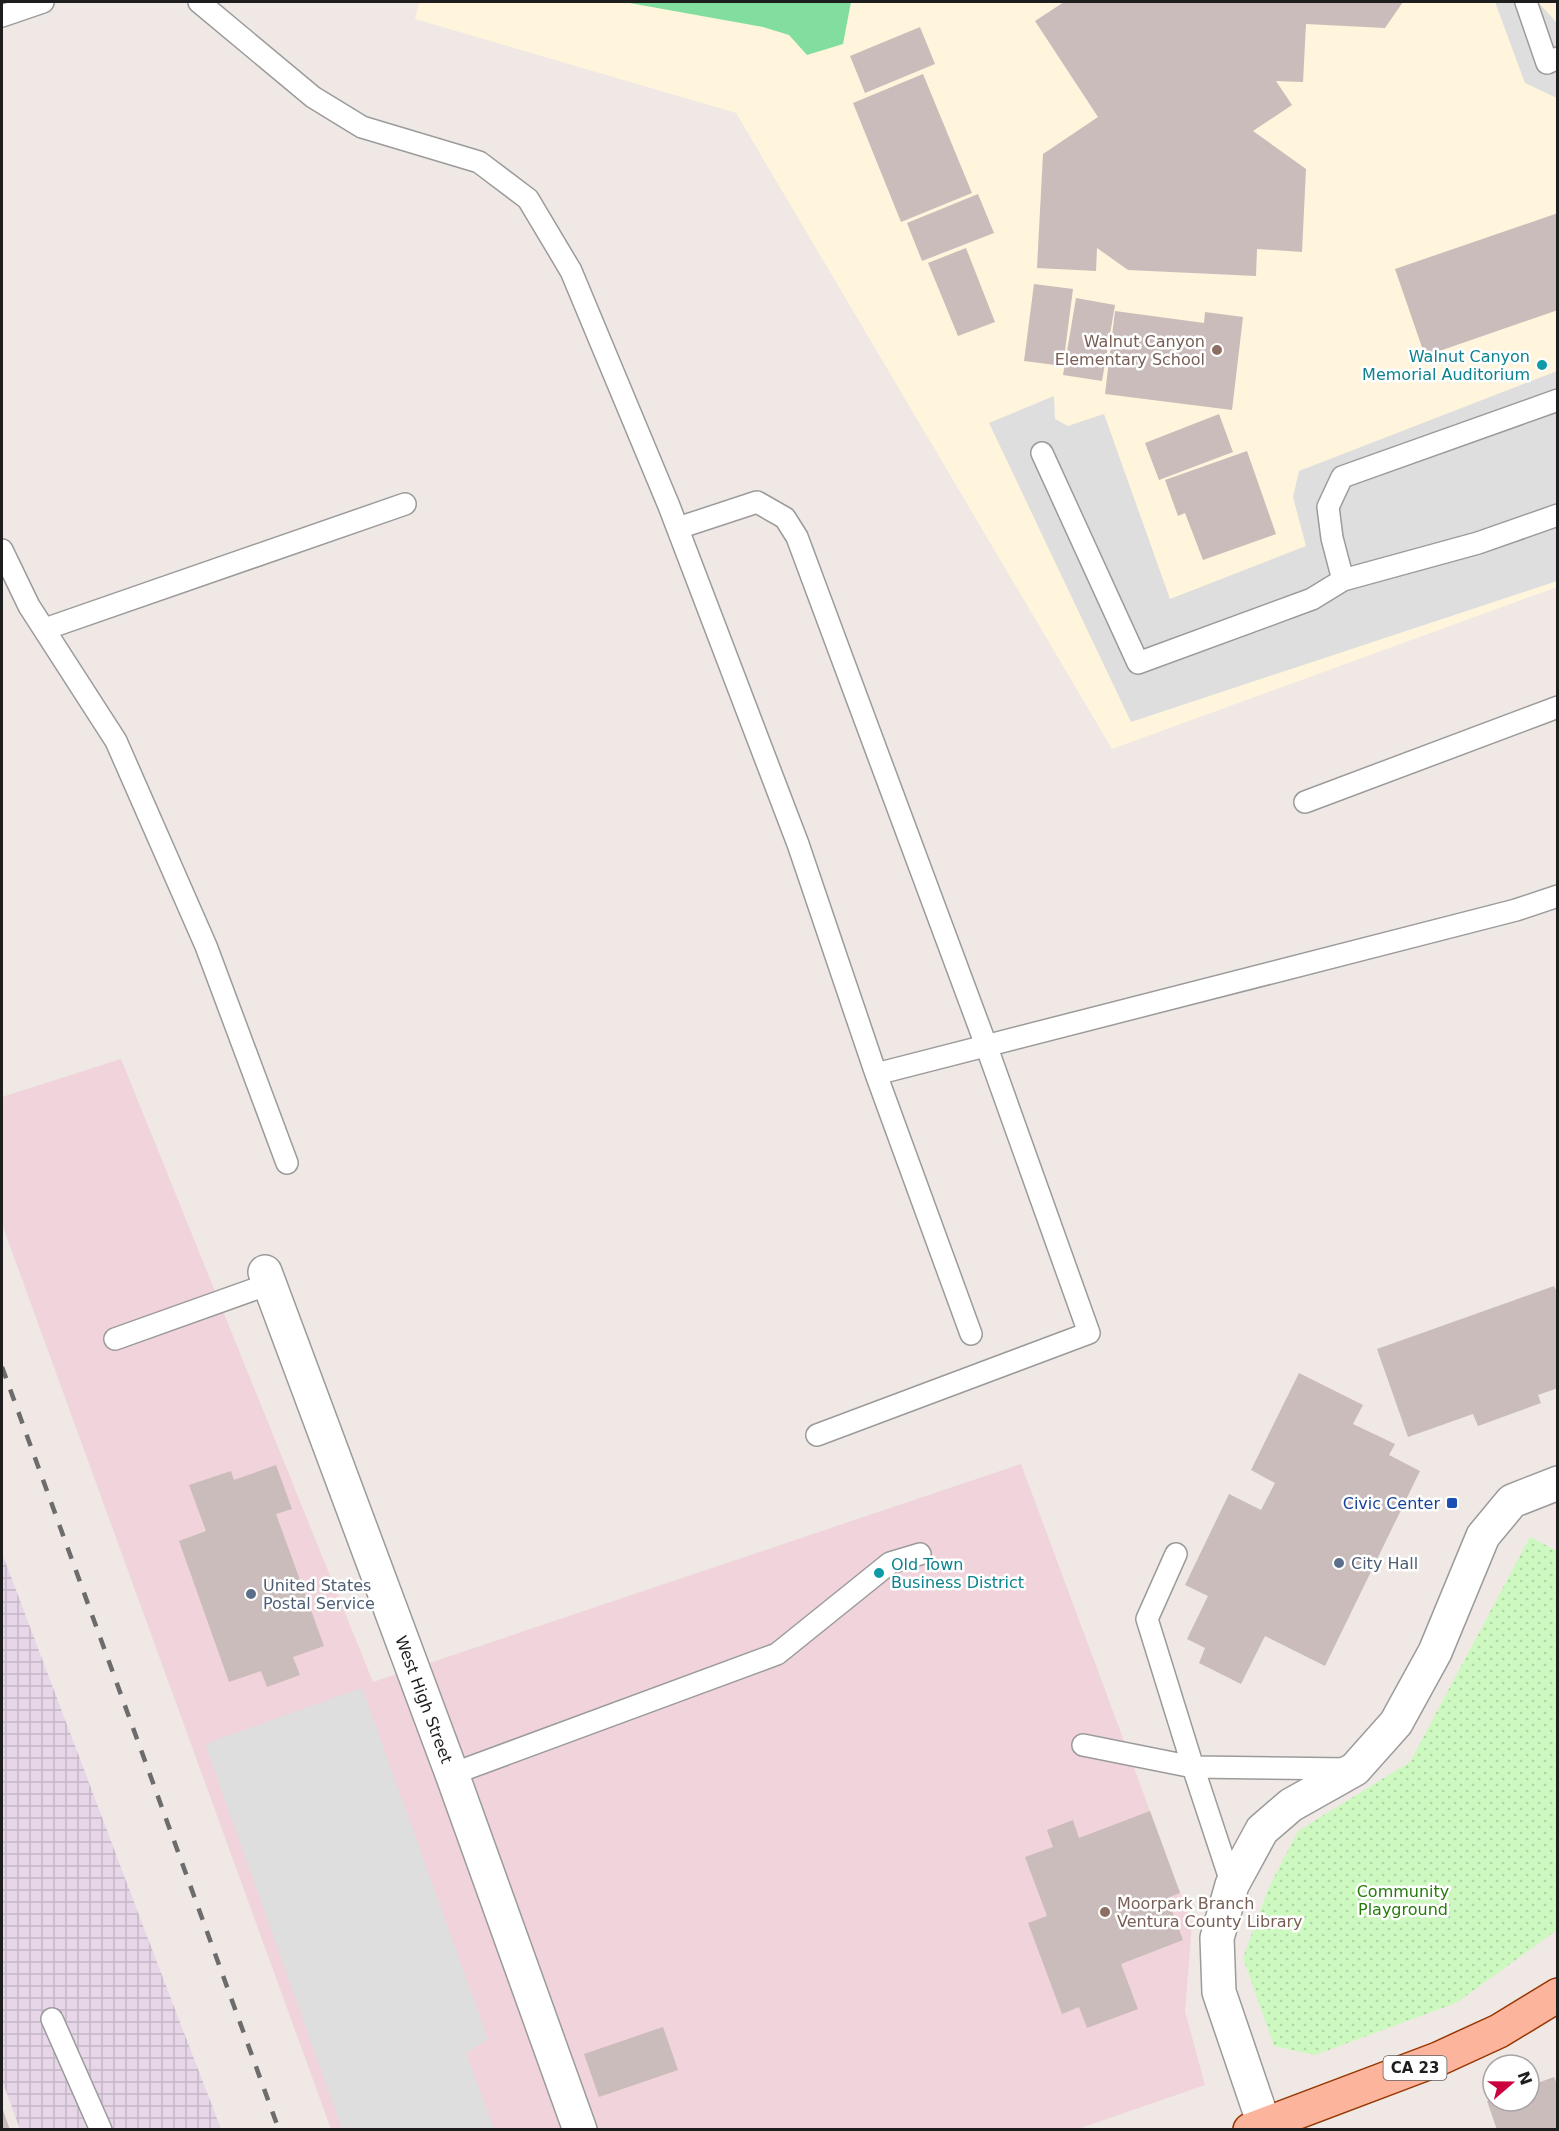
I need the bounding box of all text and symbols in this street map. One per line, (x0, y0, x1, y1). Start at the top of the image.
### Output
place label: Walnut Canyon Elementary School (1055, 332, 1205, 369)
marker: Walnut Canyon Elementary School (1210, 343, 1224, 357)
place label: Walnut Canyon Memorial Auditorium (1362, 347, 1530, 384)
marker: Walnut Canyon Memorial Auditorium (1535, 358, 1549, 372)
place label: Civic Center (1343, 1494, 1440, 1513)
marker: Civic Center (1445, 1496, 1459, 1510)
place label: City Hall (1351, 1554, 1418, 1573)
place label: Old Town Business District (891, 1555, 1024, 1592)
marker: City Hall (1332, 1556, 1346, 1570)
marker: Old Town Business District (872, 1566, 886, 1580)
place label: United States Postal Service (263, 1576, 375, 1613)
marker: United States Postal Service (244, 1587, 258, 1601)
street label: West High Street (391, 1633, 456, 1766)
park label: Community Playground (1357, 1882, 1449, 1919)
place label: Moorpark Branch Ventura County Library (1117, 1894, 1303, 1931)
marker: Moorpark Branch Ventura County Library (1098, 1905, 1112, 1919)
north arrow (1481, 2053, 1541, 2113)
road number: CA 23 (1384, 2056, 1446, 2080)
text: N (1513, 2068, 1536, 2088)

